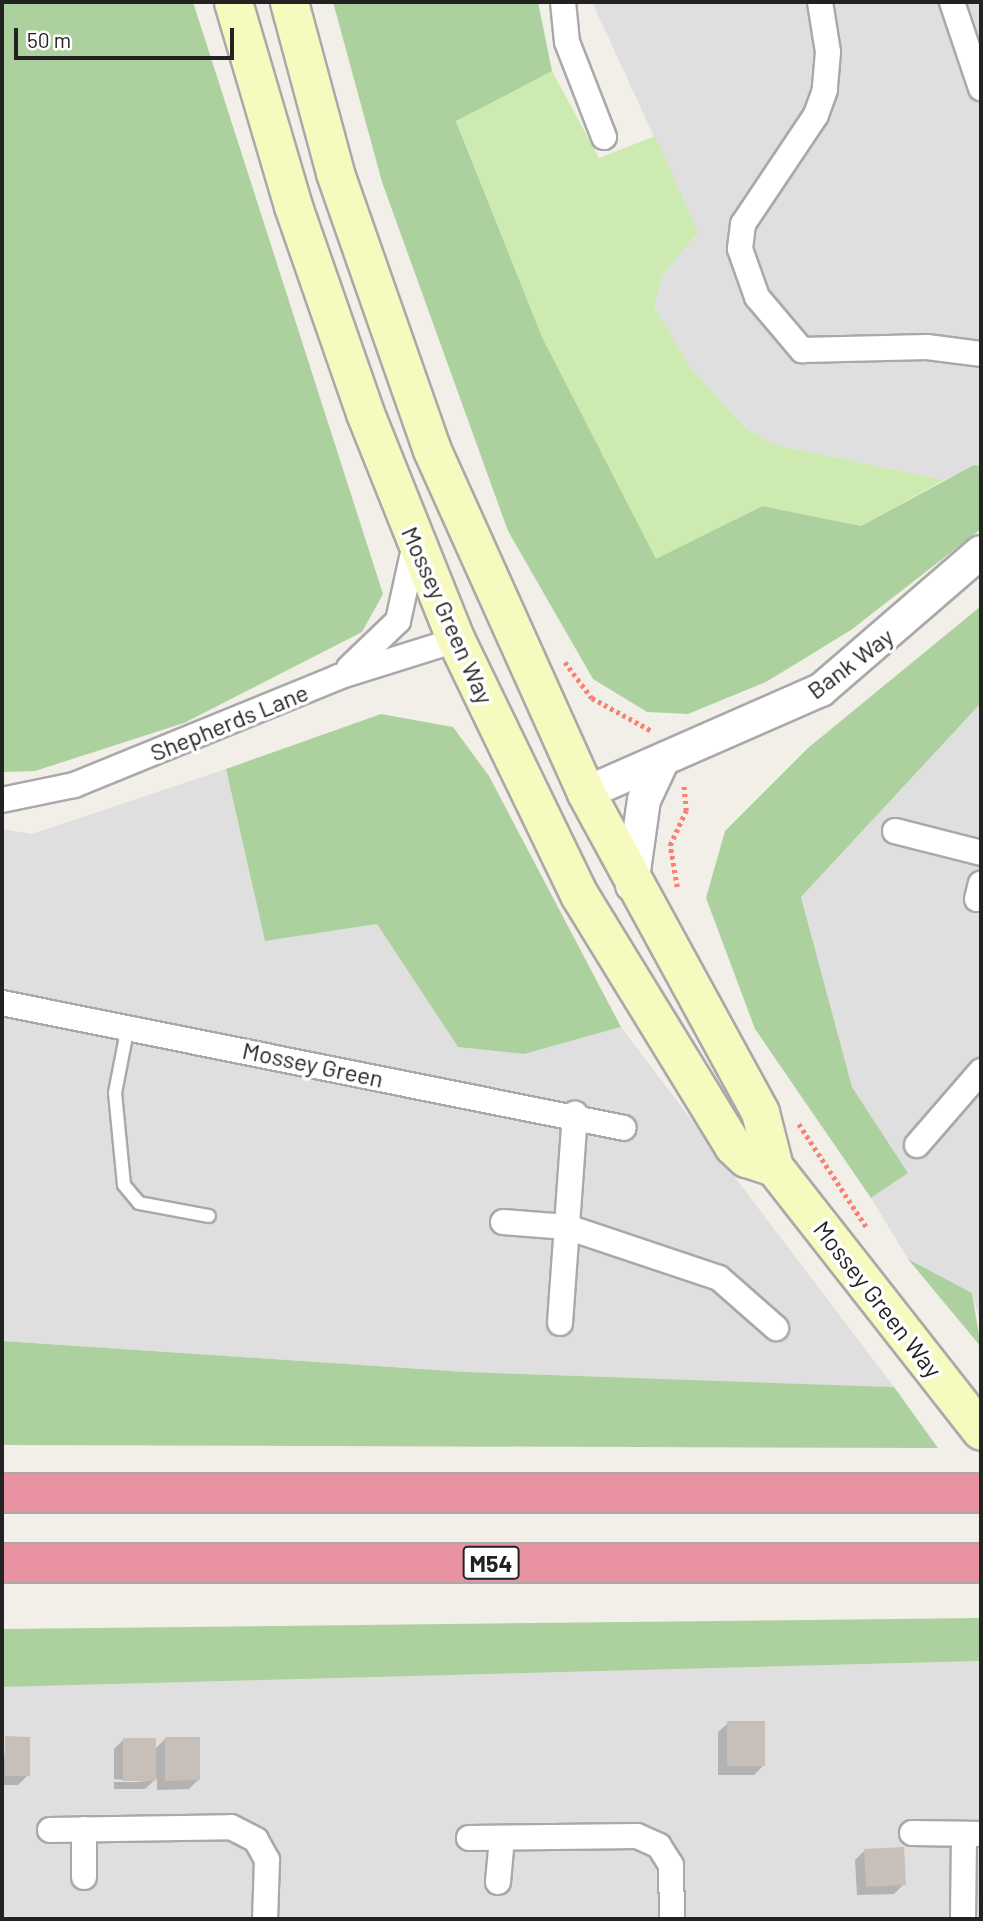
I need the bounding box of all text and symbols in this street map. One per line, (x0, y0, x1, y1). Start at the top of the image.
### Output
scale bar (18, 14, 238, 58)
text: 50 m (27, 27, 71, 52)
street label: Mossey Green Way (396, 522, 500, 708)
street label: Bank Way (801, 621, 899, 705)
street label: Shepherds Lane (146, 677, 312, 767)
street label: Mossey Green (240, 1035, 386, 1093)
street label: Mossey Green Way (808, 1215, 948, 1383)
road number: M54 (461, 1544, 521, 1582)

